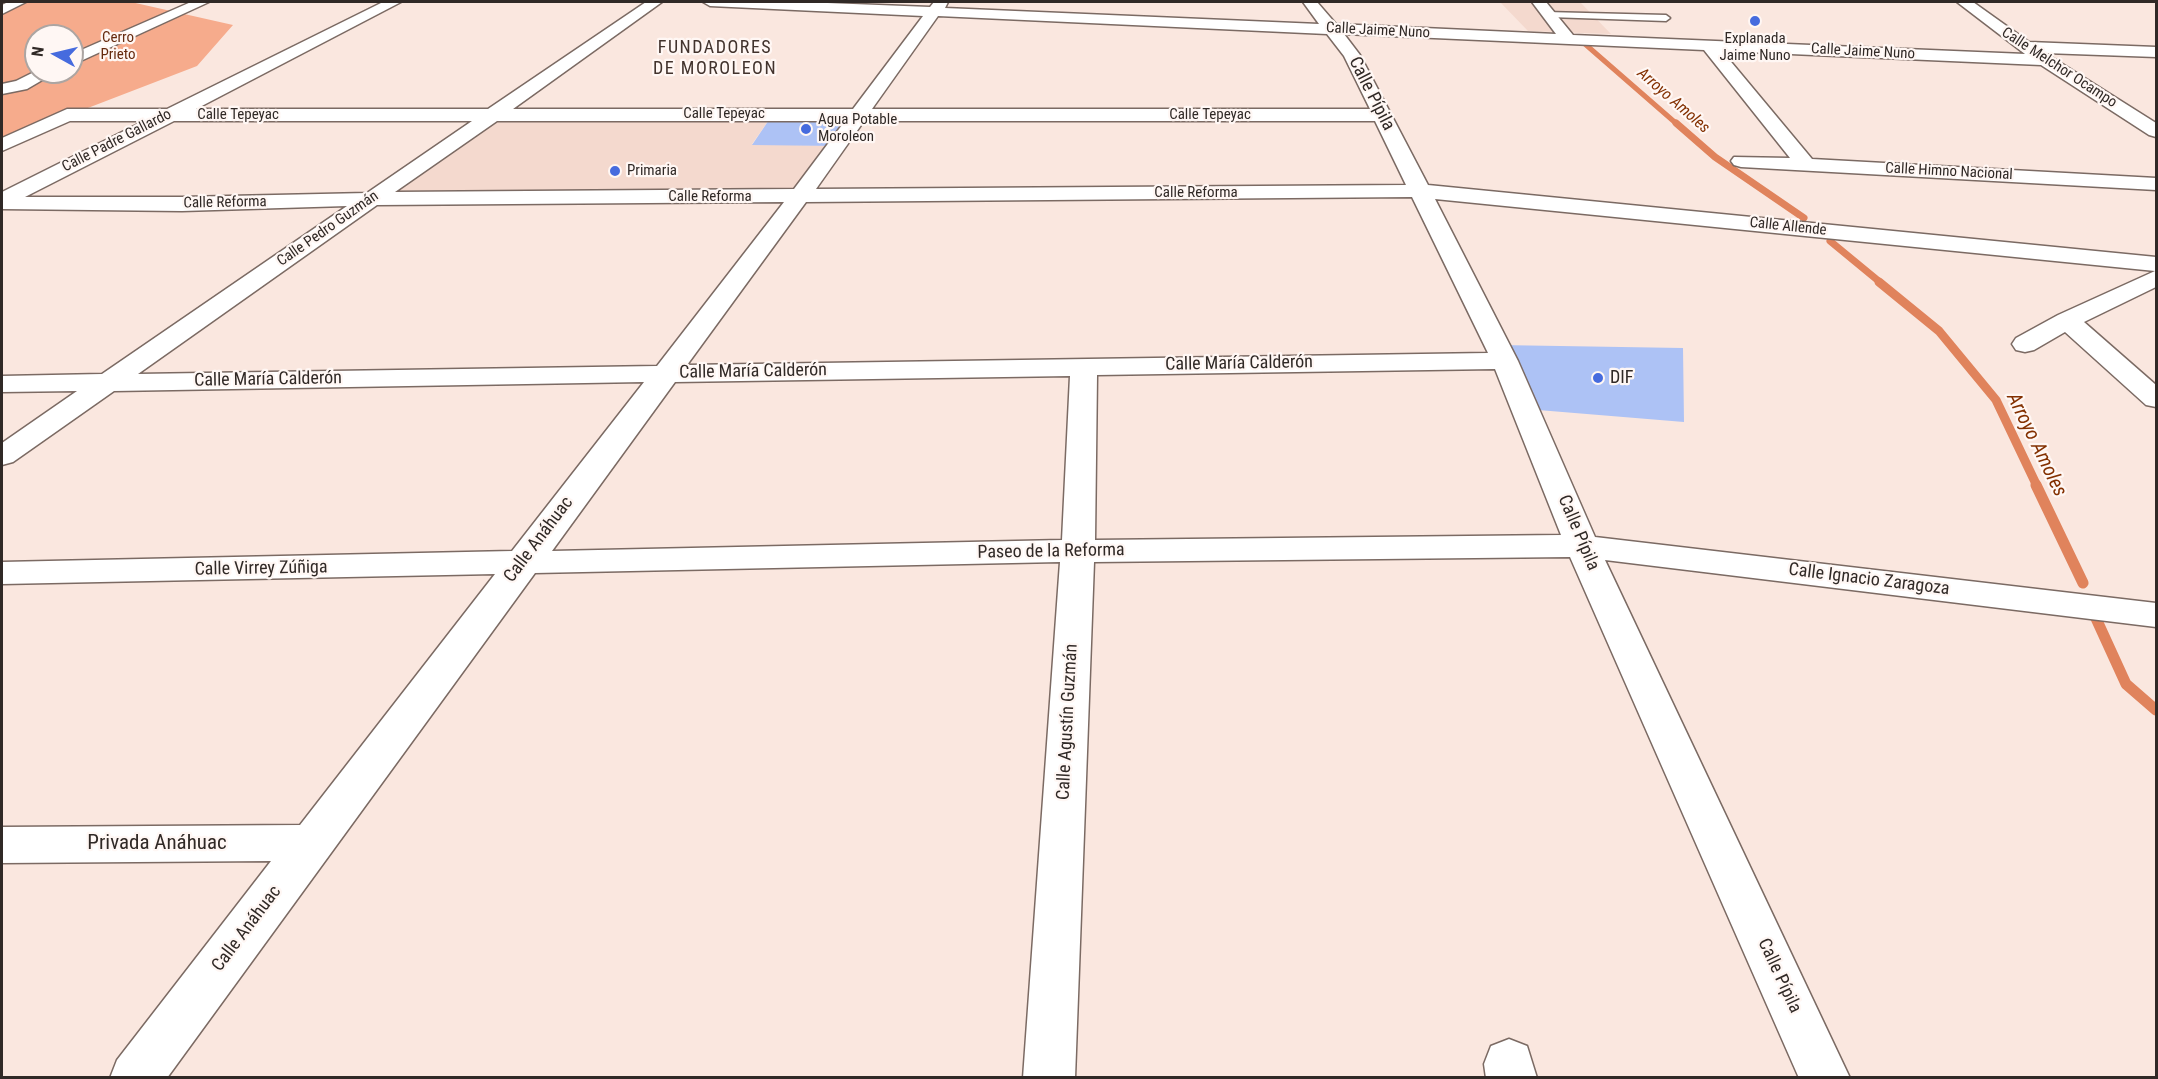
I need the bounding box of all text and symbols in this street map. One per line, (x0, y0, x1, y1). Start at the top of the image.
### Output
marker: Explanada Jaime Nuno (1748, 14, 1762, 28)
street label: Calle Jaime Nuno (1326, 19, 1430, 43)
north arrow (24, 24, 84, 84)
street label: Calle Melchor Ocampo (1998, 24, 2120, 112)
park label: Cerro Prieto (100, 29, 136, 64)
place label: Explanada Jaime Nuno (1720, 30, 1790, 65)
district label: FUNDADORES DE MOROLEON (653, 37, 777, 80)
street label: Calle Jaime Nuno (1811, 40, 1915, 64)
text: N (28, 46, 48, 58)
street label: Calle Pípila (1343, 54, 1399, 134)
water label: Arroyo Amoles (1633, 64, 1713, 138)
street label: Calle Tepeyac (683, 105, 765, 123)
street label: Calle Padre Gallardo (59, 106, 175, 176)
street label: Calle Tepeyac (197, 106, 279, 124)
street label: Calle Tepeyac (1169, 106, 1251, 124)
place label: Agua Potable Moroleon (818, 111, 897, 146)
marker: Agua Potable Moroleon (799, 122, 813, 136)
street label: Calle Himno Nacional (1885, 160, 2013, 184)
place label: Primaria (627, 162, 677, 180)
marker: Primaria (608, 164, 622, 178)
street label: Calle Reforma (1154, 184, 1238, 202)
street label: Calle Pedro Guzmán (274, 187, 382, 271)
street label: Calle Reforma (668, 188, 752, 206)
street label: Calle Reforma (183, 193, 267, 213)
street label: Calle Allende (1749, 214, 1827, 240)
street label: Calle María Calderón (1165, 352, 1313, 376)
street label: Calle María Calderón (679, 360, 827, 384)
place label: DIF (1610, 367, 1633, 389)
street label: Calle María Calderón (194, 368, 342, 392)
marker: DIF (1591, 371, 1605, 385)
water label: Arroyo Amoles (2001, 389, 2071, 501)
street label: Calle Pípila (1553, 492, 1603, 574)
street label: Calle Anáhuac (500, 493, 578, 587)
street label: Paseo de la Reforma (977, 540, 1125, 564)
street label: Calle Virrey Zúñiga (194, 557, 328, 581)
street label: Calle Ignacio Zaragoza (1787, 559, 1951, 601)
street label: Calle Agustín Guzmán (1053, 643, 1083, 801)
street label: Privada Anáhuac (87, 831, 227, 857)
street label: Calle Anáhuac (208, 882, 286, 976)
street label: Calle Pípila (1752, 935, 1806, 1017)

